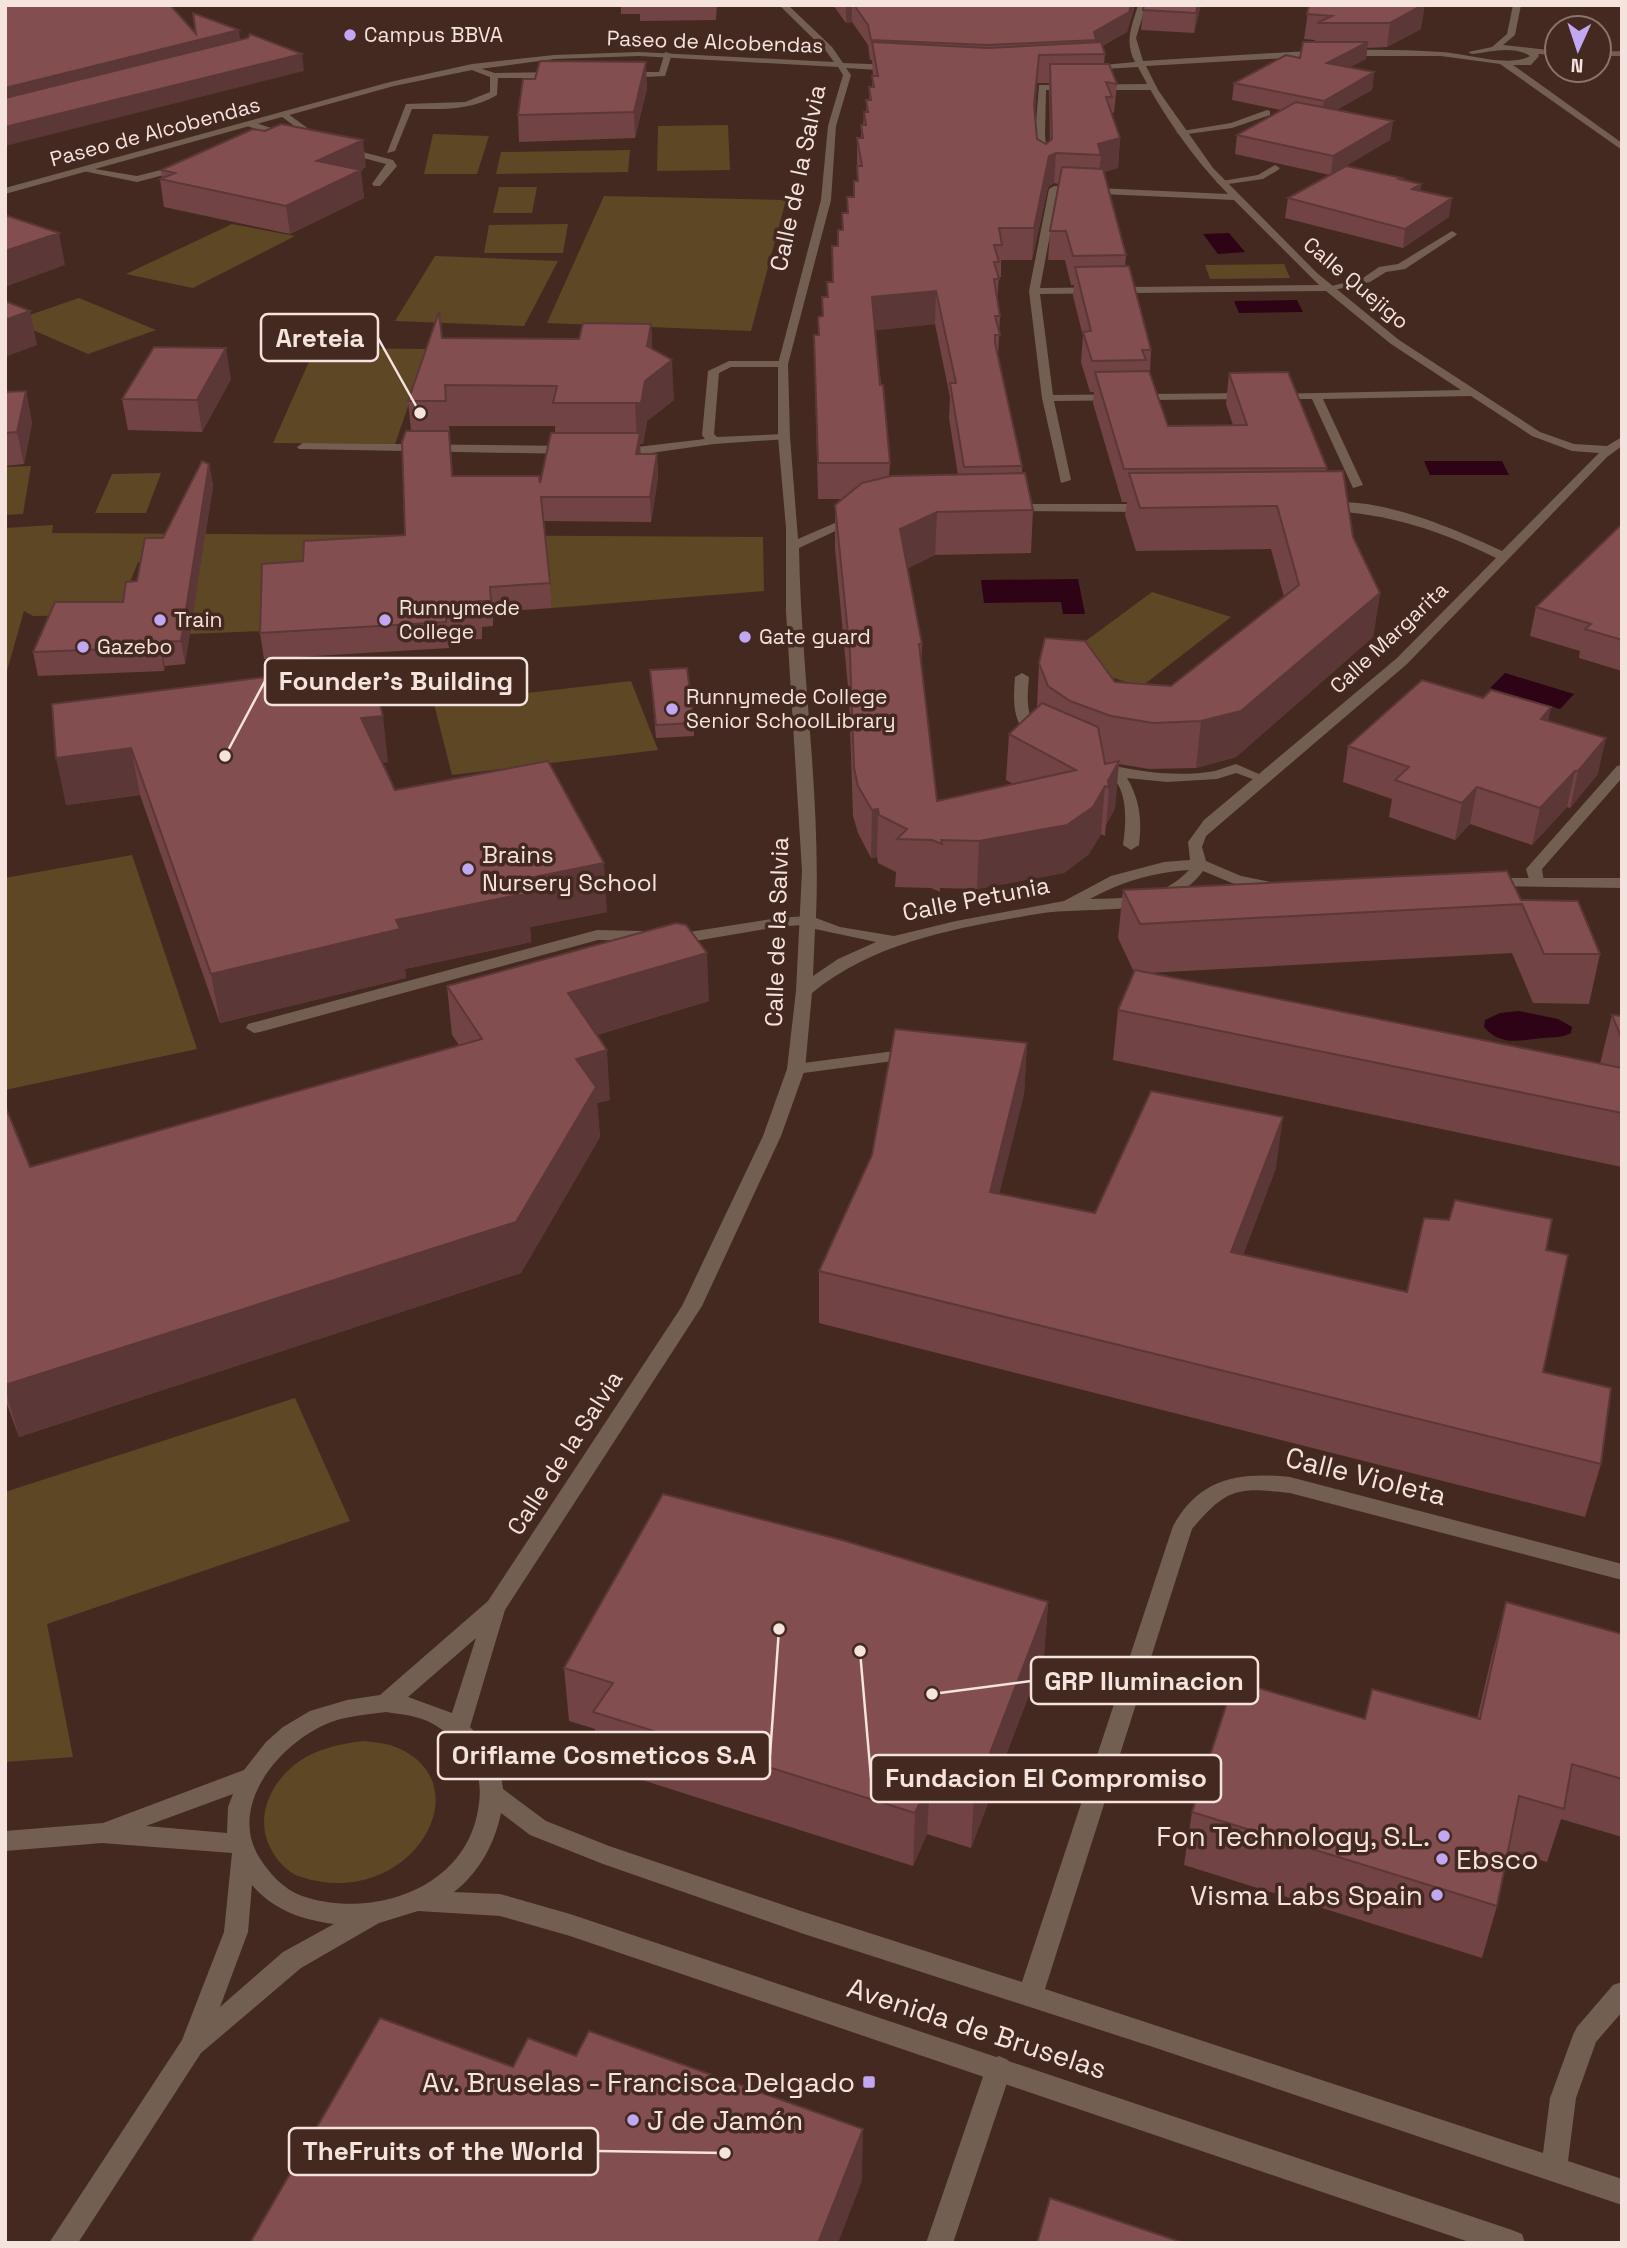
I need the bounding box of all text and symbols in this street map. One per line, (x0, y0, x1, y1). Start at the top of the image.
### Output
north arrow (1543, 14, 1613, 84)
place label: Campus BBVA (364, 21, 503, 48)
street label: Paseo de Alcobendas (606, 24, 824, 59)
marker: Campus BBVA (342, 27, 358, 43)
text: N (1570, 53, 1584, 78)
street label: Calle de la Salvia (763, 82, 832, 274)
street label: Paseo de Alcobendas (47, 90, 263, 173)
street label: Calle Quejigo (1298, 231, 1415, 335)
callout: Areteia (261, 314, 378, 361)
text: Areteia (275, 321, 365, 355)
street label: Calle Margarita (1324, 576, 1453, 699)
place label: Runnymede College (399, 594, 520, 645)
place label: Train (174, 606, 222, 633)
marker: Train (152, 612, 168, 628)
marker: Runnymede College (377, 612, 393, 628)
place label: Gate guard (759, 623, 871, 650)
marker: Gate guard (737, 629, 753, 645)
place label: Gazebo (97, 633, 172, 660)
marker: Gazebo (75, 639, 91, 655)
callout: Founder's Building (265, 658, 527, 705)
text: Founder's Building (279, 664, 513, 698)
place label: Runnymede College Senior SchoolLibrary (686, 683, 896, 734)
marker: Runnymede College Senior SchoolLibrary (664, 701, 680, 717)
street label: Calle de la Salvia (758, 836, 795, 1027)
place label: Brains Nursery School (482, 839, 658, 898)
marker: Brains Nursery School (460, 861, 476, 877)
street label: Calle Petunia (900, 869, 1052, 928)
street label: Calle de la Salvia (500, 1364, 629, 1541)
street label: Calle Violeta (1282, 1439, 1450, 1513)
callout: GRP Iluminacion (1031, 1657, 1258, 1704)
text: GRP Iluminacion (1044, 1664, 1244, 1698)
callout: Oriflame Cosmeticos S.A (438, 1732, 770, 1779)
text: Oriflame Cosmeticos S.A (452, 1738, 757, 1772)
callout: Fundacion El Compromiso (871, 1755, 1221, 1802)
text: Fundacion El Compromiso (885, 1761, 1207, 1795)
place label: Fon Technology, S.L. (1156, 1818, 1430, 1854)
marker: Fon Technology, S.L. (1436, 1828, 1452, 1844)
place label: Ebsco (1456, 1841, 1539, 1877)
marker: Ebsco (1434, 1851, 1450, 1867)
place label: Visma Labs Spain (1190, 1877, 1423, 1913)
marker: Visma Labs Spain (1429, 1887, 1445, 1903)
street label: Avenida de Bruselas (843, 1969, 1111, 2087)
place label: Av. Bruselas - Francisca Delgado (422, 2064, 855, 2100)
marker: Av. Bruselas - Francisca Delgado (861, 2074, 877, 2090)
place label: J de Jamón (647, 2102, 803, 2138)
marker: J de Jamón (625, 2112, 641, 2128)
callout: TheFruits of the World (289, 2128, 598, 2175)
text: TheFruits of the World (302, 2134, 584, 2168)

